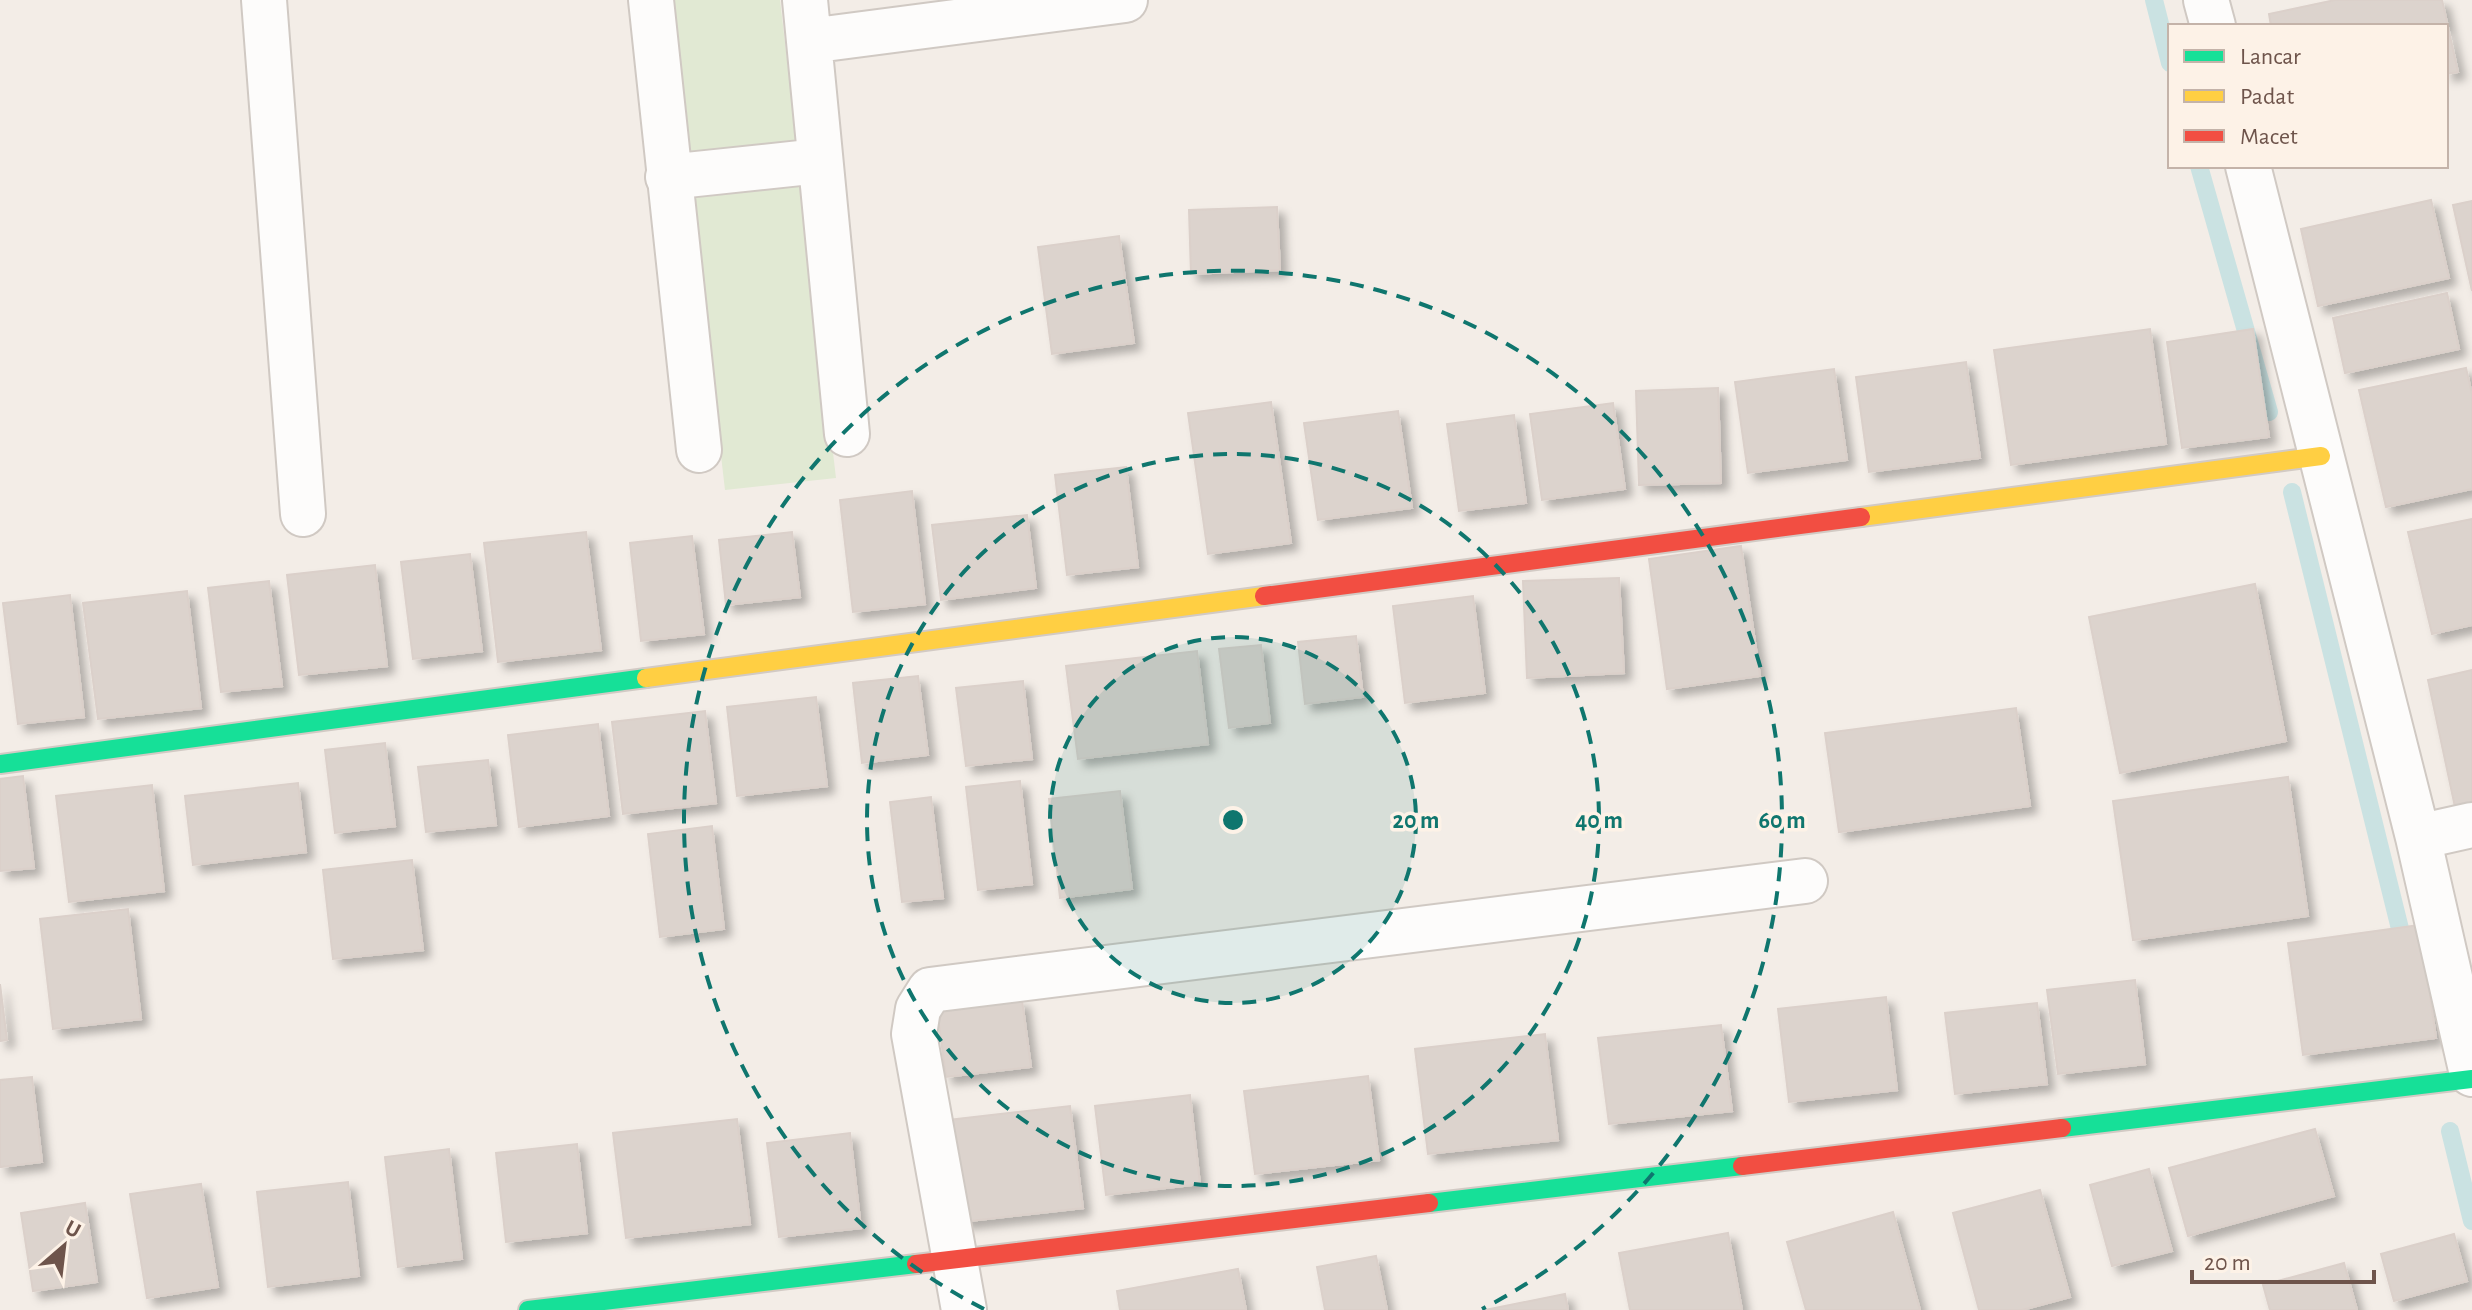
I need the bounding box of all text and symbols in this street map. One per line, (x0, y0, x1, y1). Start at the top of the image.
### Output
legend (2168, 24, 2448, 168)
text: Lancar (2240, 45, 2301, 69)
text: Padat (2240, 85, 2294, 109)
text: Macet (2240, 125, 2298, 149)
centre of rings (1219, 806, 1247, 834)
text: 20 m (1393, 809, 1439, 833)
text: 40 m (1575, 809, 1623, 833)
text: 60 m (1758, 809, 1806, 833)
north arrow (24, 1206, 104, 1286)
text: U (62, 1216, 84, 1242)
scale bar (2192, 1234, 2374, 1284)
text: 20 m (2204, 1251, 2251, 1275)

